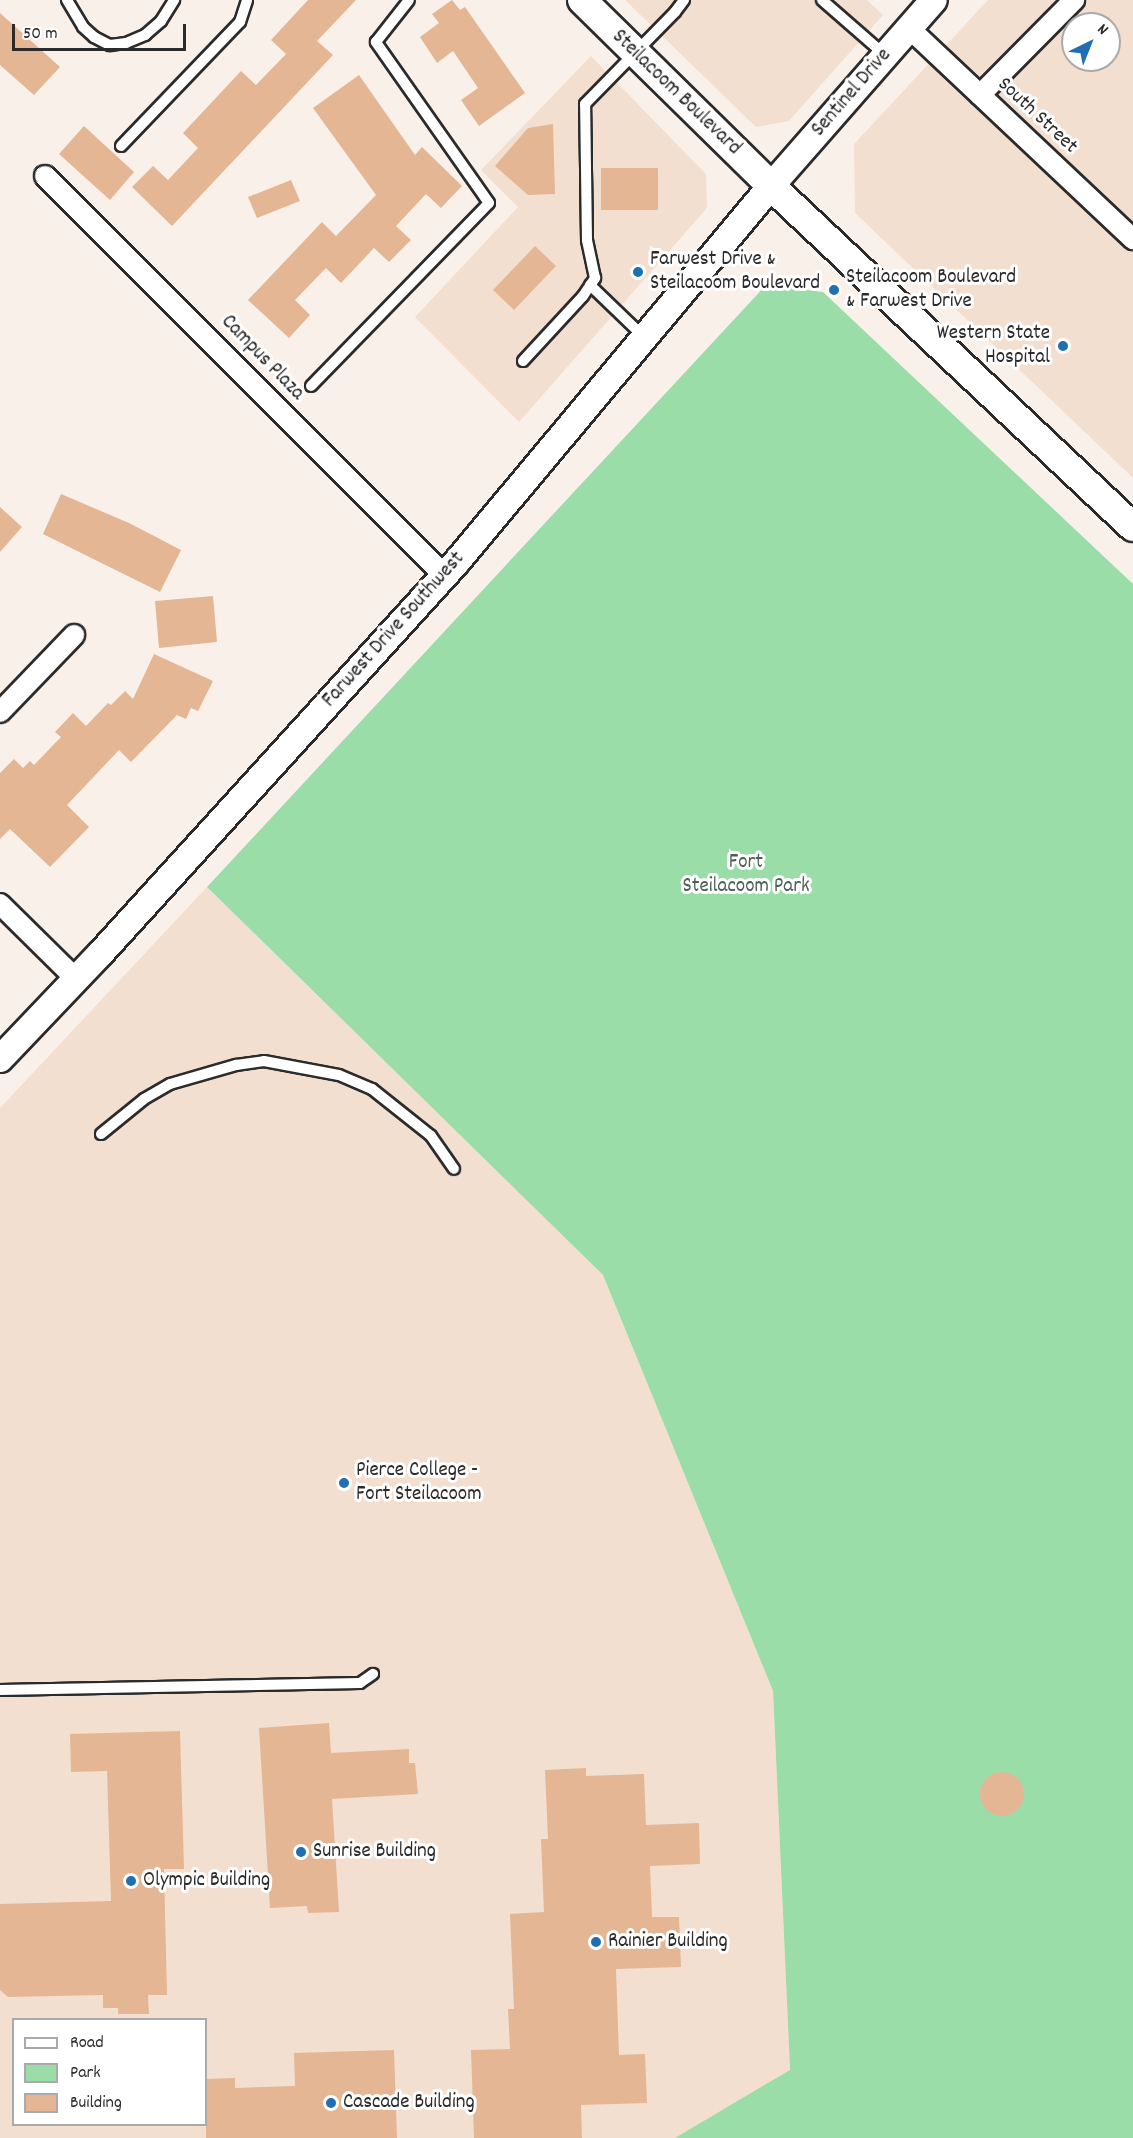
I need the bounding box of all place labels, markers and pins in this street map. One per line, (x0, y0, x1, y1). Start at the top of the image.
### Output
place label: Farwest Drive & Steilacoom Boulevard (650, 247, 820, 297)
marker: Farwest Drive & Steilacoom Boulevard (631, 265, 645, 279)
place label: Steilacoom Boulevard & Farwest Drive (846, 265, 1016, 315)
marker: Steilacoom Boulevard & Farwest Drive (827, 283, 841, 297)
place label: Western State Hospital (937, 321, 1050, 371)
marker: Western State Hospital (1054, 337, 1072, 355)
place label: Pierce College - Fort Steilacoom (356, 1458, 482, 1508)
marker: Pierce College - Fort Steilacoom (337, 1476, 351, 1490)
place label: Sunrise Building (313, 1839, 436, 1865)
marker: Sunrise Building (294, 1845, 308, 1859)
place label: Olympic Building (143, 1868, 270, 1894)
marker: Olympic Building (124, 1874, 138, 1888)
place label: Rainier Building (608, 1929, 728, 1955)
marker: Rainier Building (589, 1935, 603, 1949)
place label: Cascade Building (343, 2090, 475, 2116)
marker: Cascade Building (324, 2096, 338, 2110)

